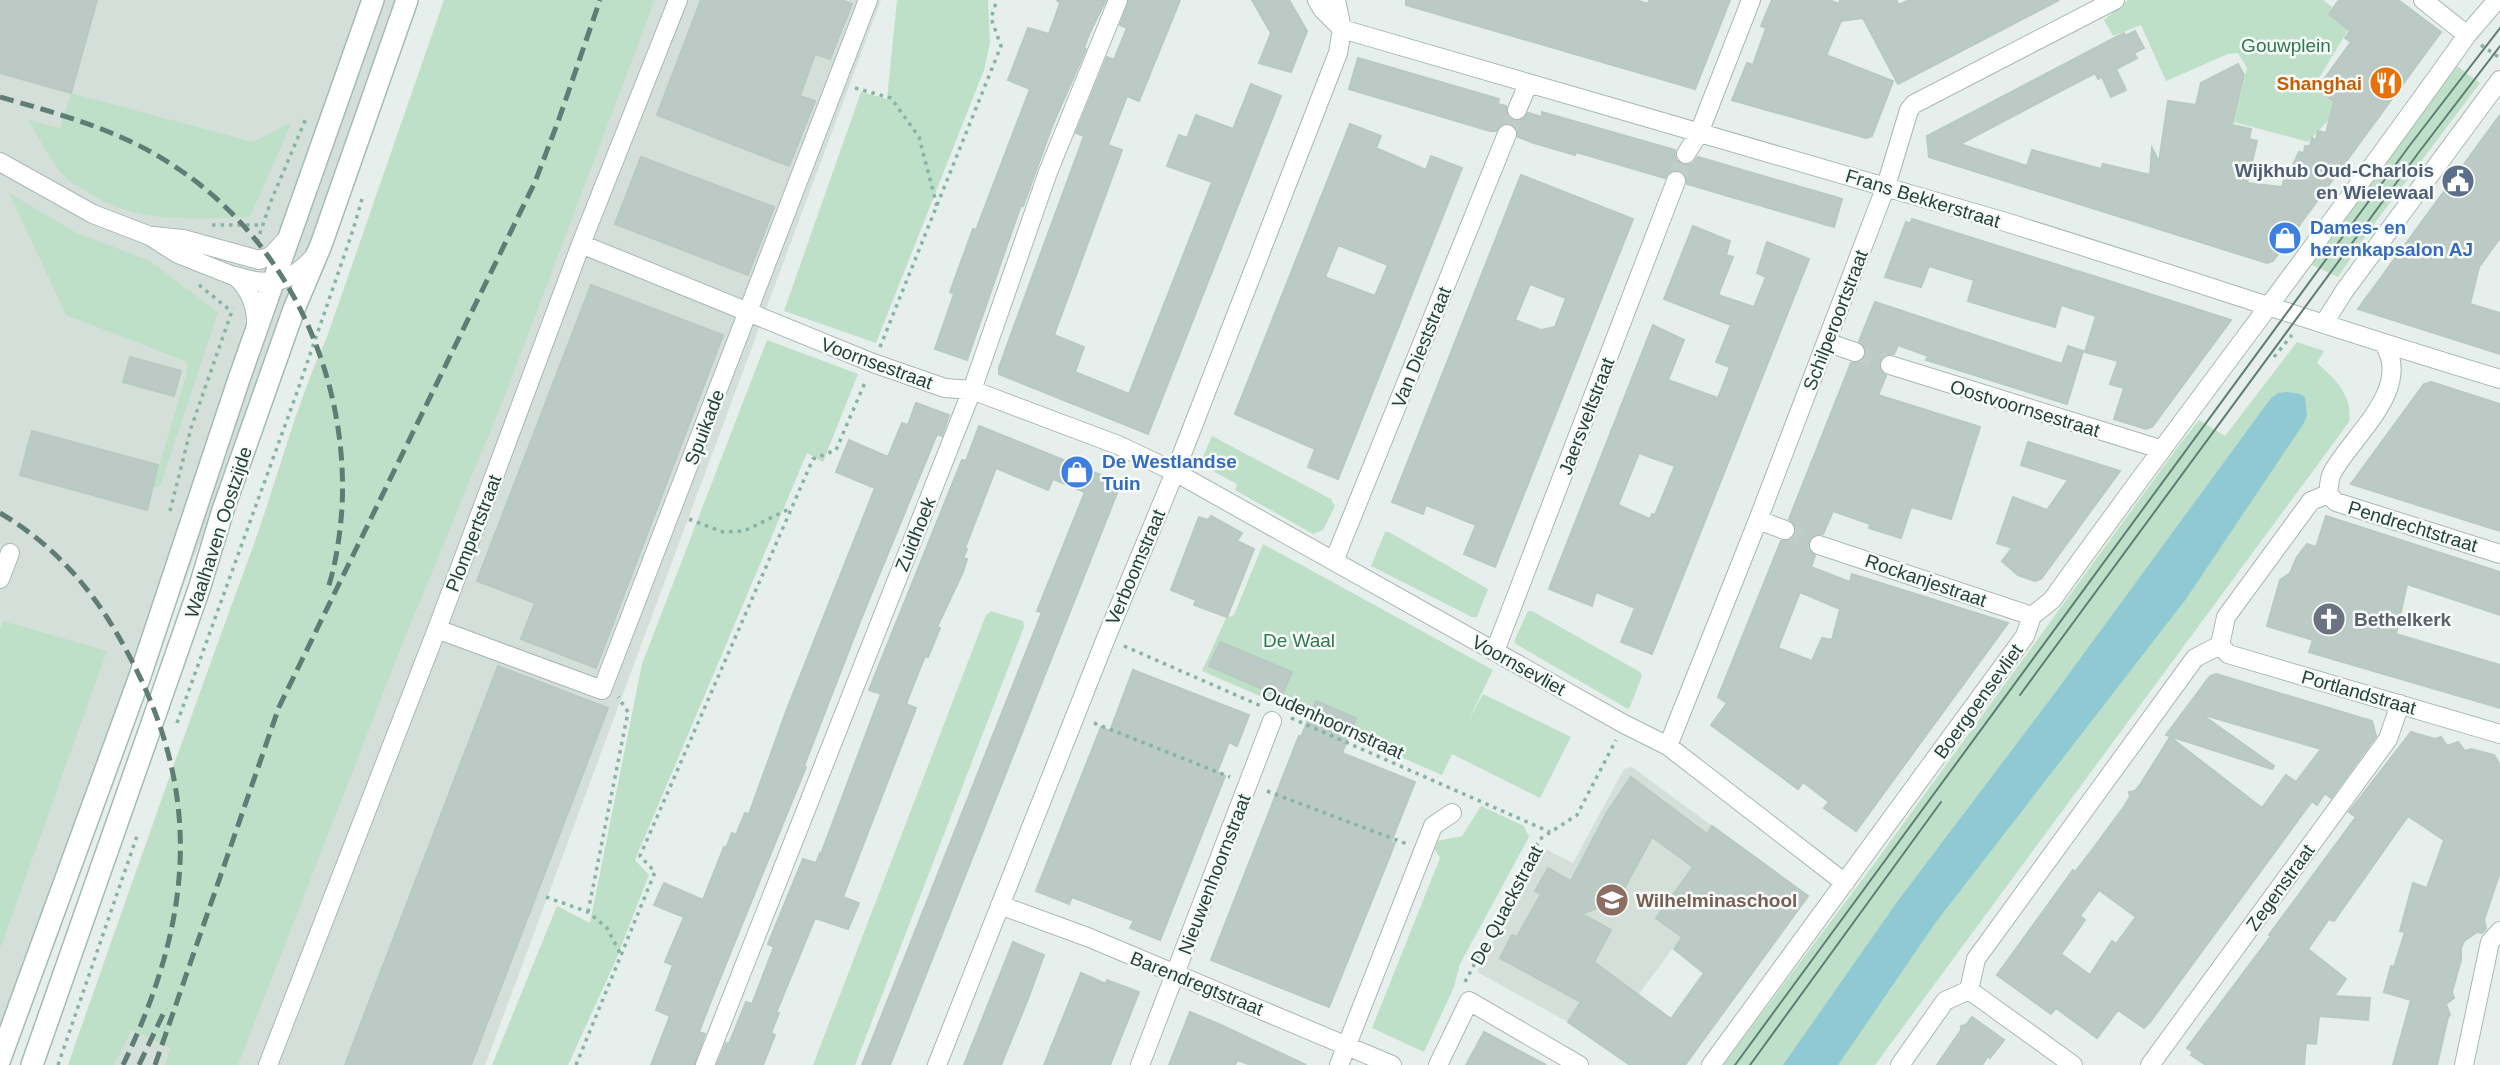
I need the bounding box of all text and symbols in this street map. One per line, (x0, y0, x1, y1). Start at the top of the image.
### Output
park label: Gouwplein (2241, 35, 2331, 56)
restaurant icon: Shanghai (2367, 64, 2405, 102)
place label: Shanghai (2276, 73, 2362, 94)
place label: Wijkhub Oud-Charlois en Wielewaal (2235, 160, 2434, 203)
public building icon: Wijkhub Oud-Charlois en Wielewaal (2439, 162, 2477, 200)
street label: Frans Bekkerstraat (1843, 165, 2003, 232)
place label: Dames- en herenkapsalon AJ (2310, 217, 2473, 260)
shop icon: Dames- en herenkapsalon AJ (2266, 219, 2304, 257)
street label: Schilperoortstraat (1799, 246, 1872, 393)
street label: Van Dieststraat (1388, 283, 1456, 411)
street label: Voornsestraat (818, 334, 936, 394)
street label: Jaersveltstraat (1555, 354, 1619, 478)
street label: Oostvoornsestraat (1948, 376, 2103, 441)
street label: Spuikade (680, 386, 728, 468)
street label: Waalhaven Oostzijde (181, 444, 256, 620)
place label: De Westlandse Tuin (1102, 451, 1237, 494)
shop icon: De Westlandse Tuin (1058, 453, 1096, 491)
street label: Plompertstraat (442, 471, 506, 595)
street label: Zuidhoek (891, 494, 940, 574)
street label: Pendrechtstraat (2346, 497, 2481, 556)
street label: Verboomstraat (1102, 506, 1170, 628)
street label: Rockanjestraat (1863, 550, 1990, 611)
church icon: Bethelkerk (2310, 600, 2348, 638)
place label: Bethelkerk (2354, 609, 2452, 630)
park label: De Waal (1263, 630, 1335, 651)
street label: Voornsevliet (1468, 631, 1570, 700)
street label: Boergoensevliet (1930, 639, 2027, 763)
street label: Portlandstraat (2299, 666, 2419, 719)
street label: Oudenhoornstraat (1259, 682, 1408, 763)
street label: Nieuwenhoornstraat (1174, 790, 1255, 957)
street label: Zegenstraat (2242, 840, 2319, 934)
street label: De Quackstraat (1466, 841, 1547, 968)
school or university icon: Wilhelminaschool (1593, 881, 1631, 919)
place label: Wilhelminaschool (1636, 890, 1797, 911)
street label: Barendregtstraat (1127, 947, 1267, 1020)

